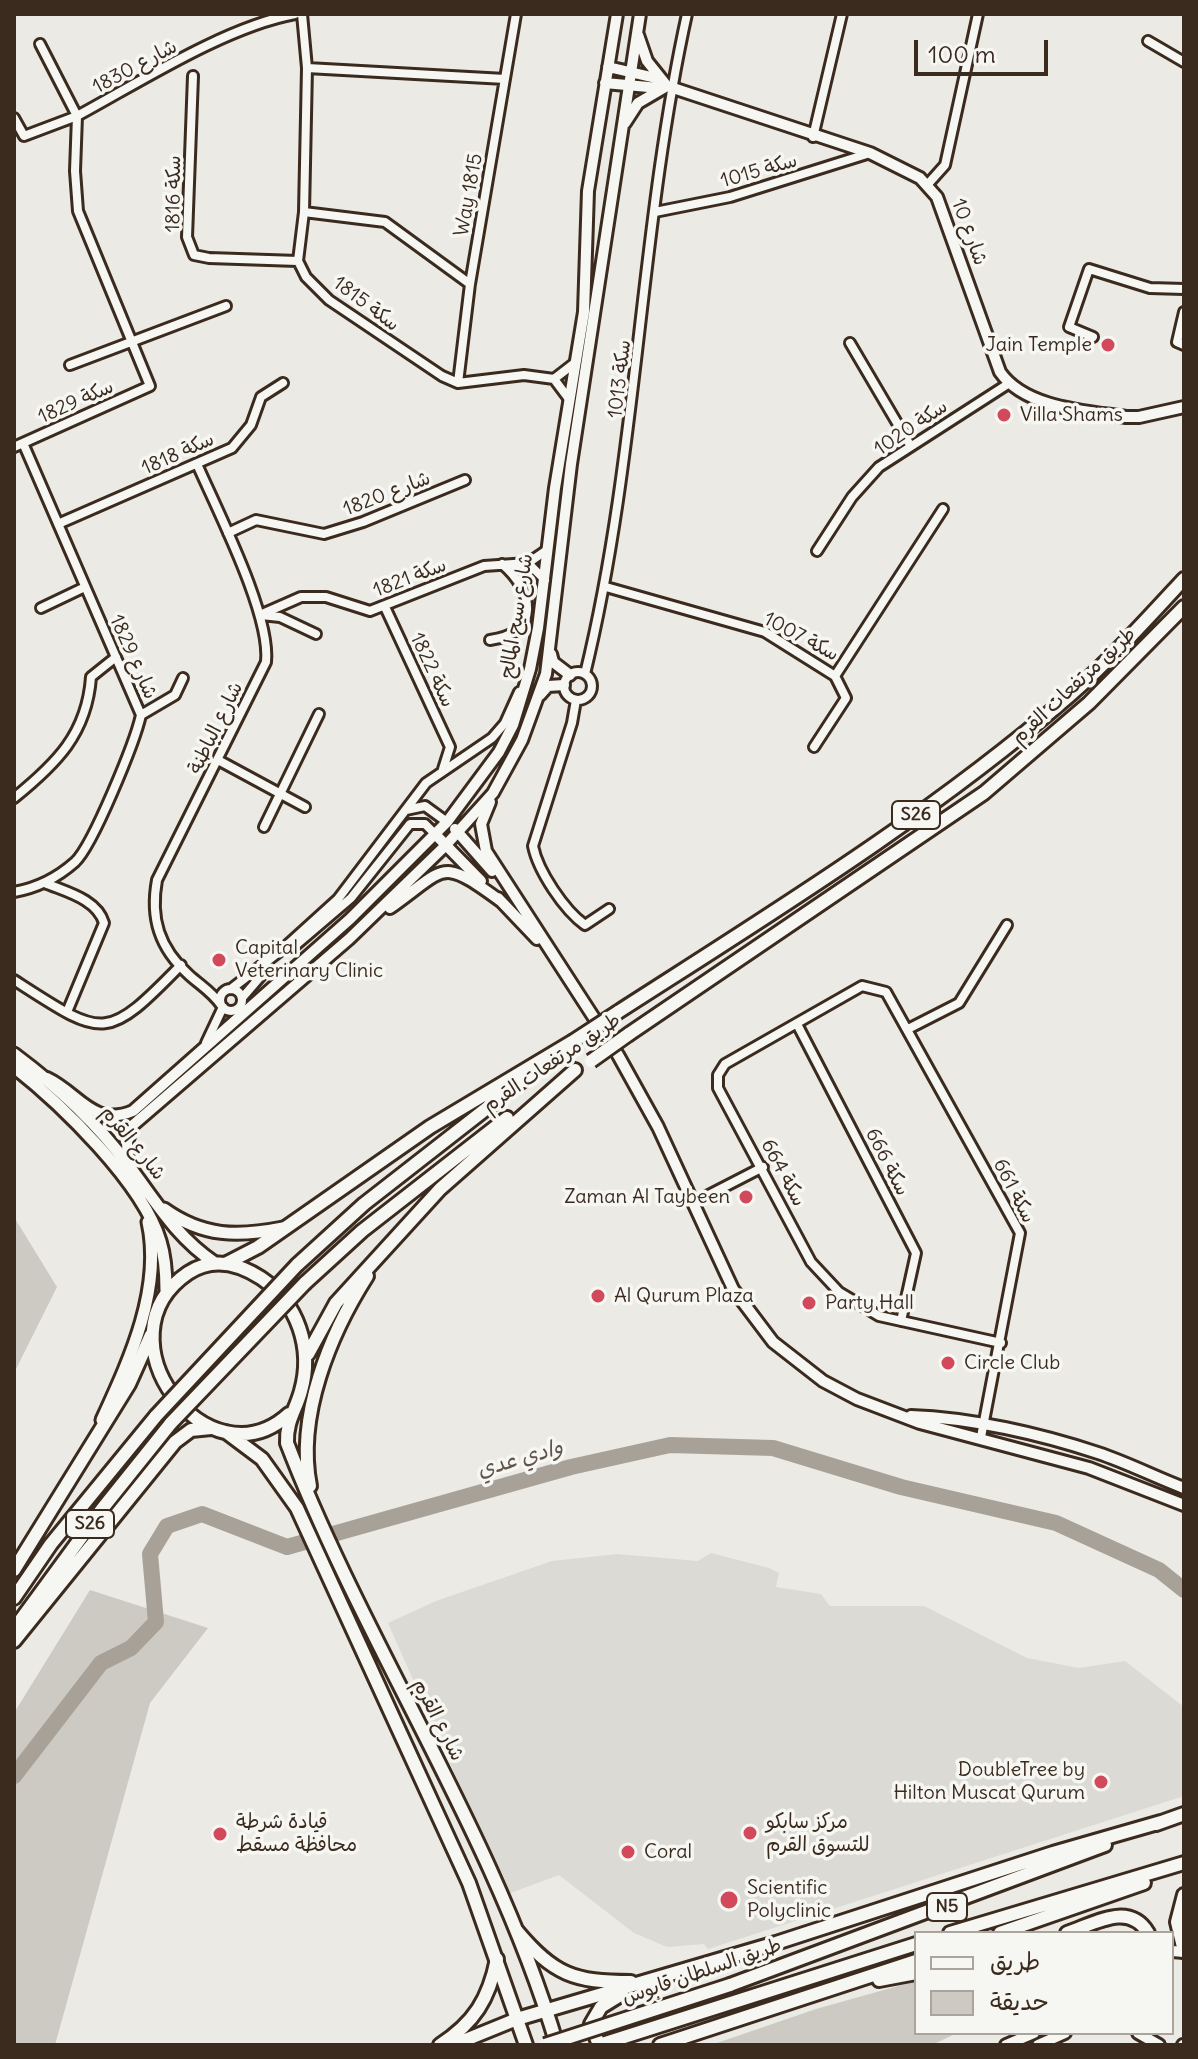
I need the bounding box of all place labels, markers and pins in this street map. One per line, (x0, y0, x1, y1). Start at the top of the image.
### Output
place label: Jain Temple (986, 333, 1092, 357)
marker: Jain Temple (1099, 336, 1117, 354)
place label: Villa Shams (1020, 403, 1123, 427)
marker: Villa Shams (995, 406, 1013, 424)
place label: Capital Veterinary Clinic (235, 936, 383, 983)
marker: Capital Veterinary Clinic (210, 951, 228, 969)
place label: Zaman Al Taybeen (564, 1185, 730, 1209)
marker: Zaman Al Taybeen (737, 1188, 755, 1206)
place label: Al Qurum Plaza (614, 1284, 754, 1308)
marker: Al Qurum Plaza (589, 1287, 607, 1305)
place label: Party Hall (825, 1291, 914, 1315)
marker: Party Hall (800, 1294, 818, 1312)
place label: Circle Club (964, 1351, 1060, 1375)
marker: Circle Club (939, 1354, 957, 1372)
place label: DoubleTree by Hilton Muscat Qurum (893, 1758, 1085, 1805)
marker: DoubleTree by Hilton Muscat Qurum (1092, 1773, 1110, 1791)
place label: قيادة شرطة محافظة مسقط (236, 1810, 357, 1857)
place label: مركز سابكو للتسوق القرم (766, 1810, 870, 1857)
marker: مركز سابكو للتسوق القرم (741, 1824, 759, 1842)
marker: قيادة شرطة محافظة مسقط (211, 1825, 229, 1843)
place label: Coral (644, 1840, 692, 1864)
marker: Coral (619, 1843, 637, 1861)
place label: Scientific Polyclinic (747, 1876, 831, 1923)
marker: Scientific Polyclinic (718, 1889, 740, 1911)

